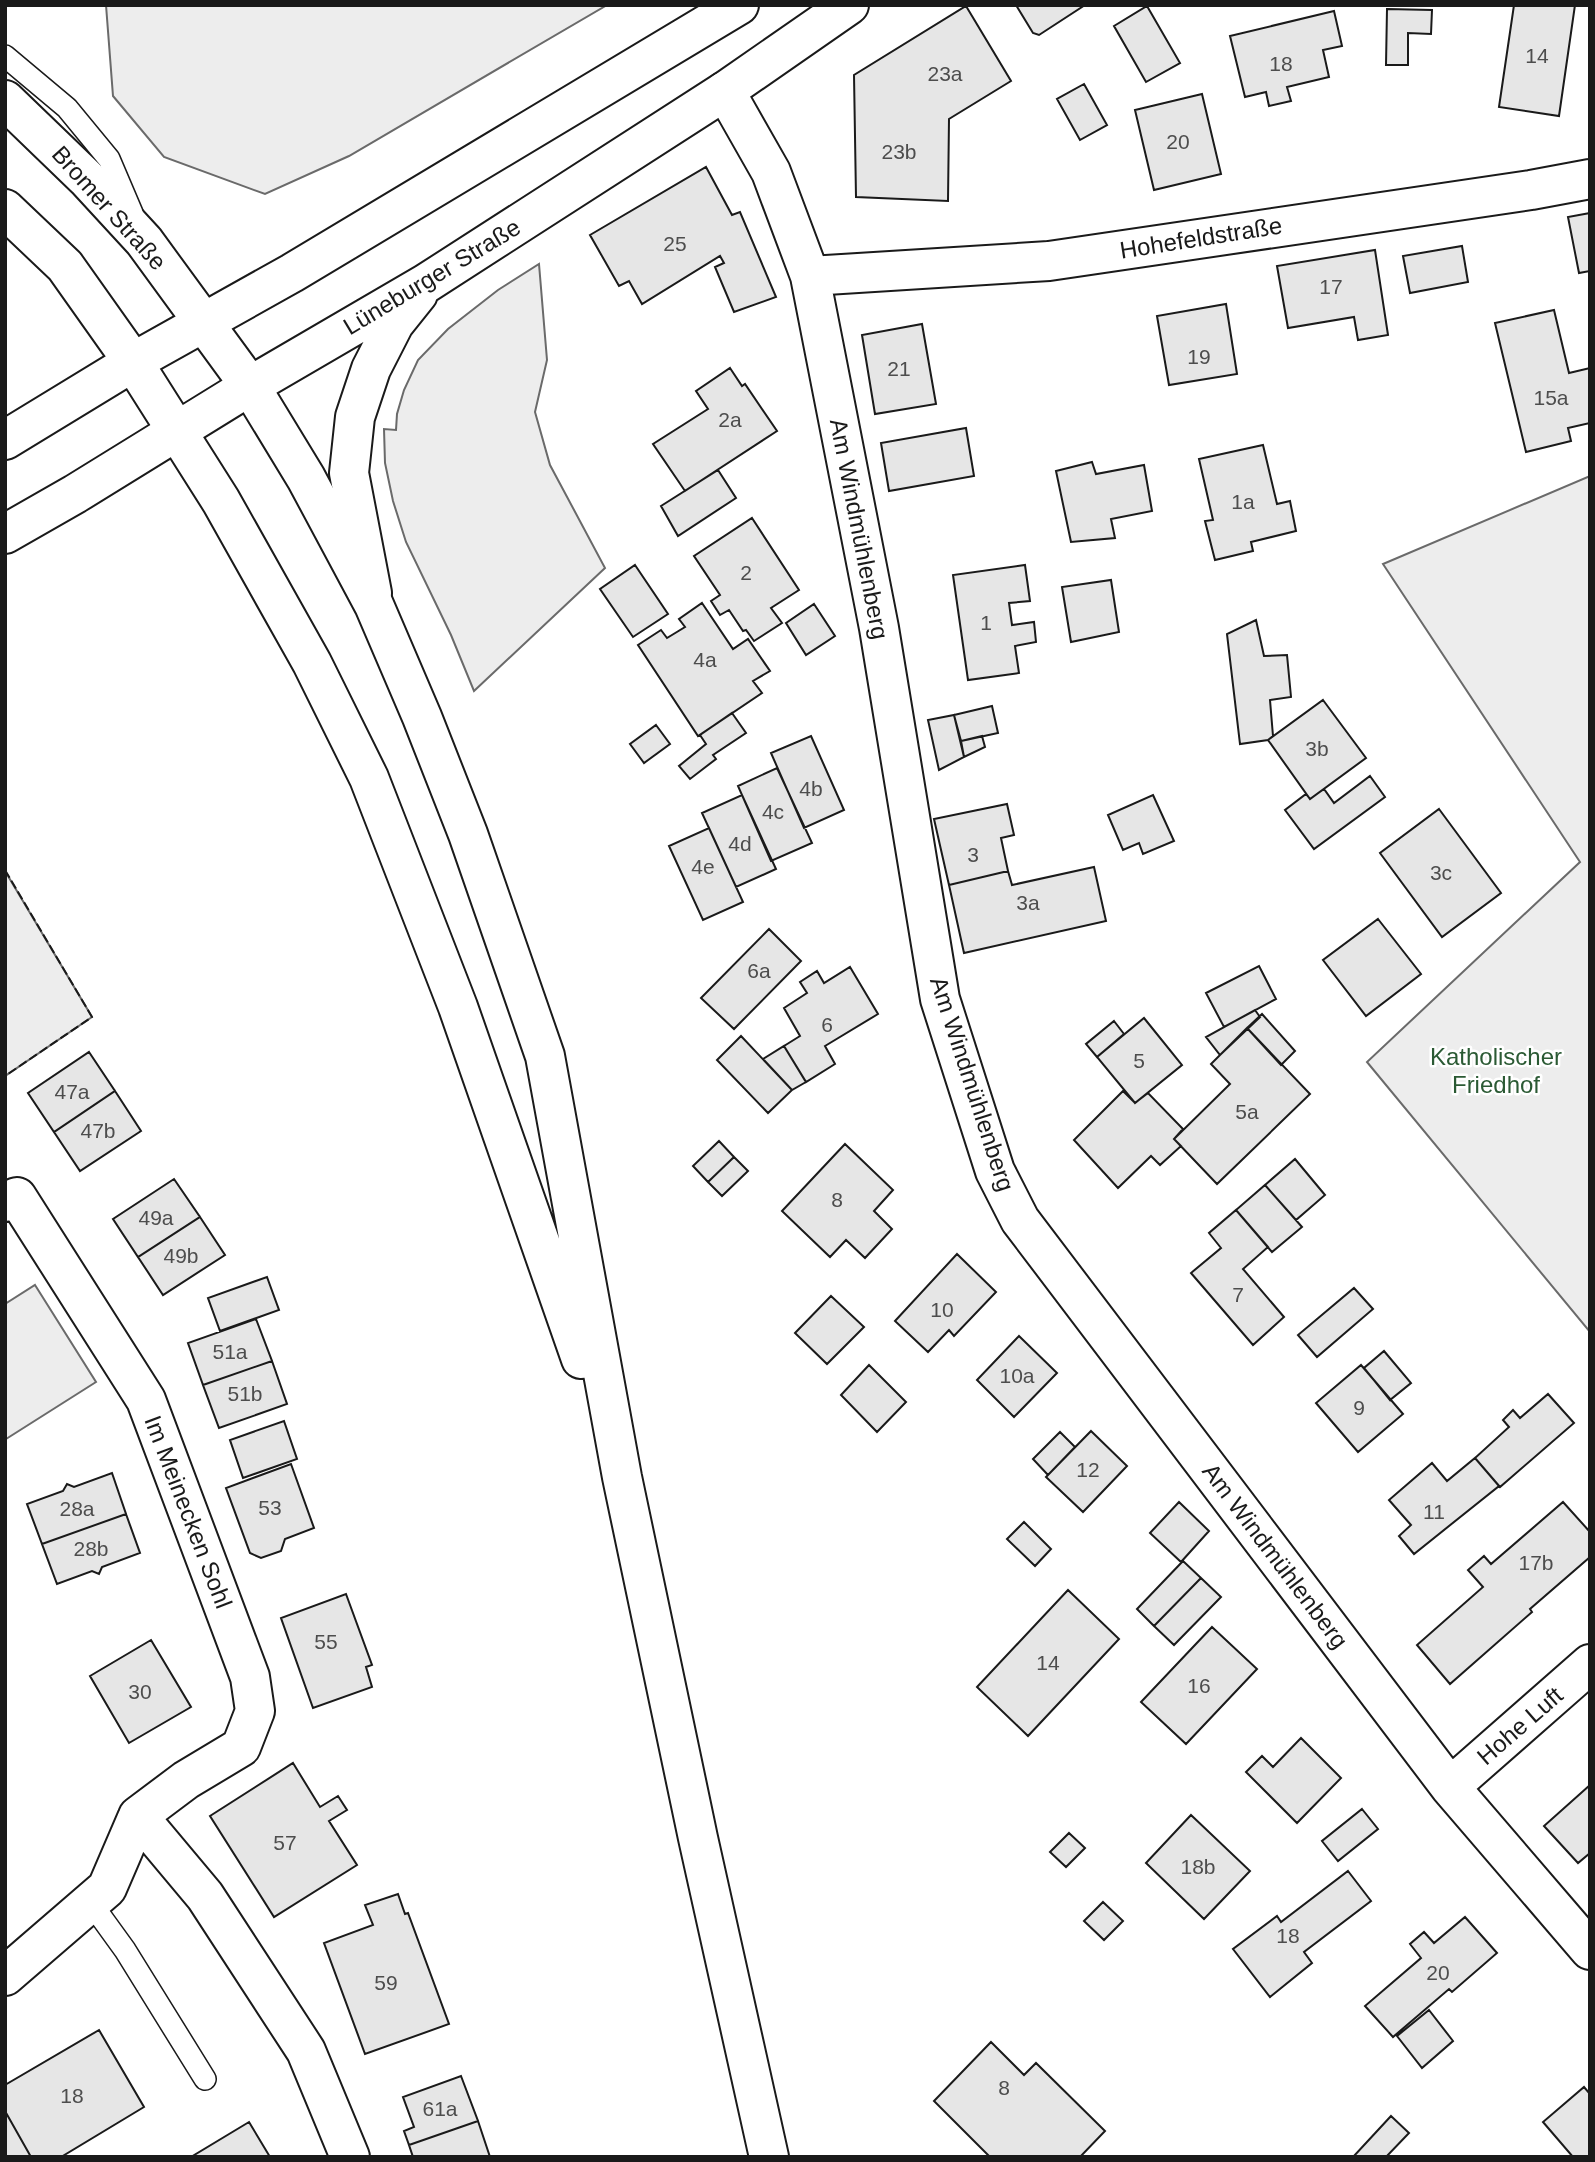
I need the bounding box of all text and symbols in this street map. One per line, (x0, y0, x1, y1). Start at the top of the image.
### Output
house number: 14 (1525, 44, 1549, 67)
house number: 18 (1269, 52, 1293, 75)
house number: 23a (927, 62, 963, 85)
house number: 20 (1166, 130, 1190, 153)
street label: Bromer Straße (47, 140, 172, 275)
house number: 23b (881, 140, 917, 163)
street label: Hohefeldstraße (1118, 211, 1284, 264)
street label: Lüneburger Straße (338, 213, 525, 340)
house number: 25 (663, 232, 687, 255)
house number: 17 (1319, 275, 1343, 298)
house number: 19 (1187, 345, 1211, 368)
house number: 21 (887, 357, 911, 380)
house number: 15a (1533, 386, 1569, 409)
house number: 2a (718, 408, 742, 431)
street label: Am Windmühlenberg (825, 416, 894, 641)
house number: 1a (1231, 490, 1255, 513)
house number: 2 (740, 561, 752, 584)
house number: 1 (980, 611, 992, 634)
house number: 4a (693, 648, 717, 671)
house number: 3b (1305, 737, 1329, 760)
house number: 4b (799, 777, 823, 800)
house number: 4c (762, 800, 784, 823)
house number: 4d (728, 832, 752, 855)
house number: 3 (967, 843, 979, 866)
house number: 4e (691, 855, 715, 878)
house number: 3c (1430, 861, 1452, 884)
house number: 3a (1016, 891, 1040, 914)
house number: 6a (747, 959, 771, 982)
street label: Am Windmühlenberg (925, 973, 1020, 1195)
house number: 6 (821, 1013, 833, 1036)
park label: Katholischer Friedhof (1430, 1043, 1562, 1098)
house number: 5 (1133, 1049, 1145, 1072)
house number: 47a (54, 1080, 90, 1103)
house number: 5a (1235, 1100, 1259, 1123)
house number: 47b (80, 1119, 116, 1142)
house number: 8 (831, 1188, 843, 1211)
house number: 49a (138, 1206, 174, 1229)
house number: 49b (163, 1244, 199, 1267)
house number: 7 (1232, 1283, 1244, 1306)
house number: 10 (930, 1298, 954, 1321)
house number: 51a (212, 1340, 248, 1363)
house number: 10a (999, 1364, 1035, 1387)
house number: 51b (227, 1382, 263, 1405)
house number: 9 (1353, 1396, 1365, 1419)
street label: Im Meinecken Sohl (139, 1412, 238, 1612)
house number: 12 (1076, 1458, 1100, 1481)
street label: Am Windmühlenberg (1197, 1458, 1354, 1653)
house number: 53 (258, 1496, 282, 1519)
house number: 28a (59, 1497, 95, 1520)
house number: 11 (1423, 1500, 1445, 1523)
house number: 28b (73, 1537, 109, 1560)
house number: 17b (1518, 1551, 1554, 1574)
house number: 55 (314, 1630, 338, 1653)
house number: 14 (1036, 1651, 1060, 1674)
house number: 16 (1187, 1674, 1211, 1697)
house number: 30 (128, 1680, 152, 1703)
street label: Hohe Luft (1472, 1681, 1568, 1770)
house number: 57 (273, 1831, 297, 1854)
house number: 18b (1180, 1855, 1216, 1878)
house number: 18 (1276, 1924, 1300, 1947)
house number: 20 (1426, 1961, 1450, 1984)
house number: 59 (374, 1971, 398, 1994)
house number: 8 (998, 2076, 1010, 2099)
house number: 18 (60, 2084, 84, 2107)
house number: 61a (422, 2097, 458, 2120)

